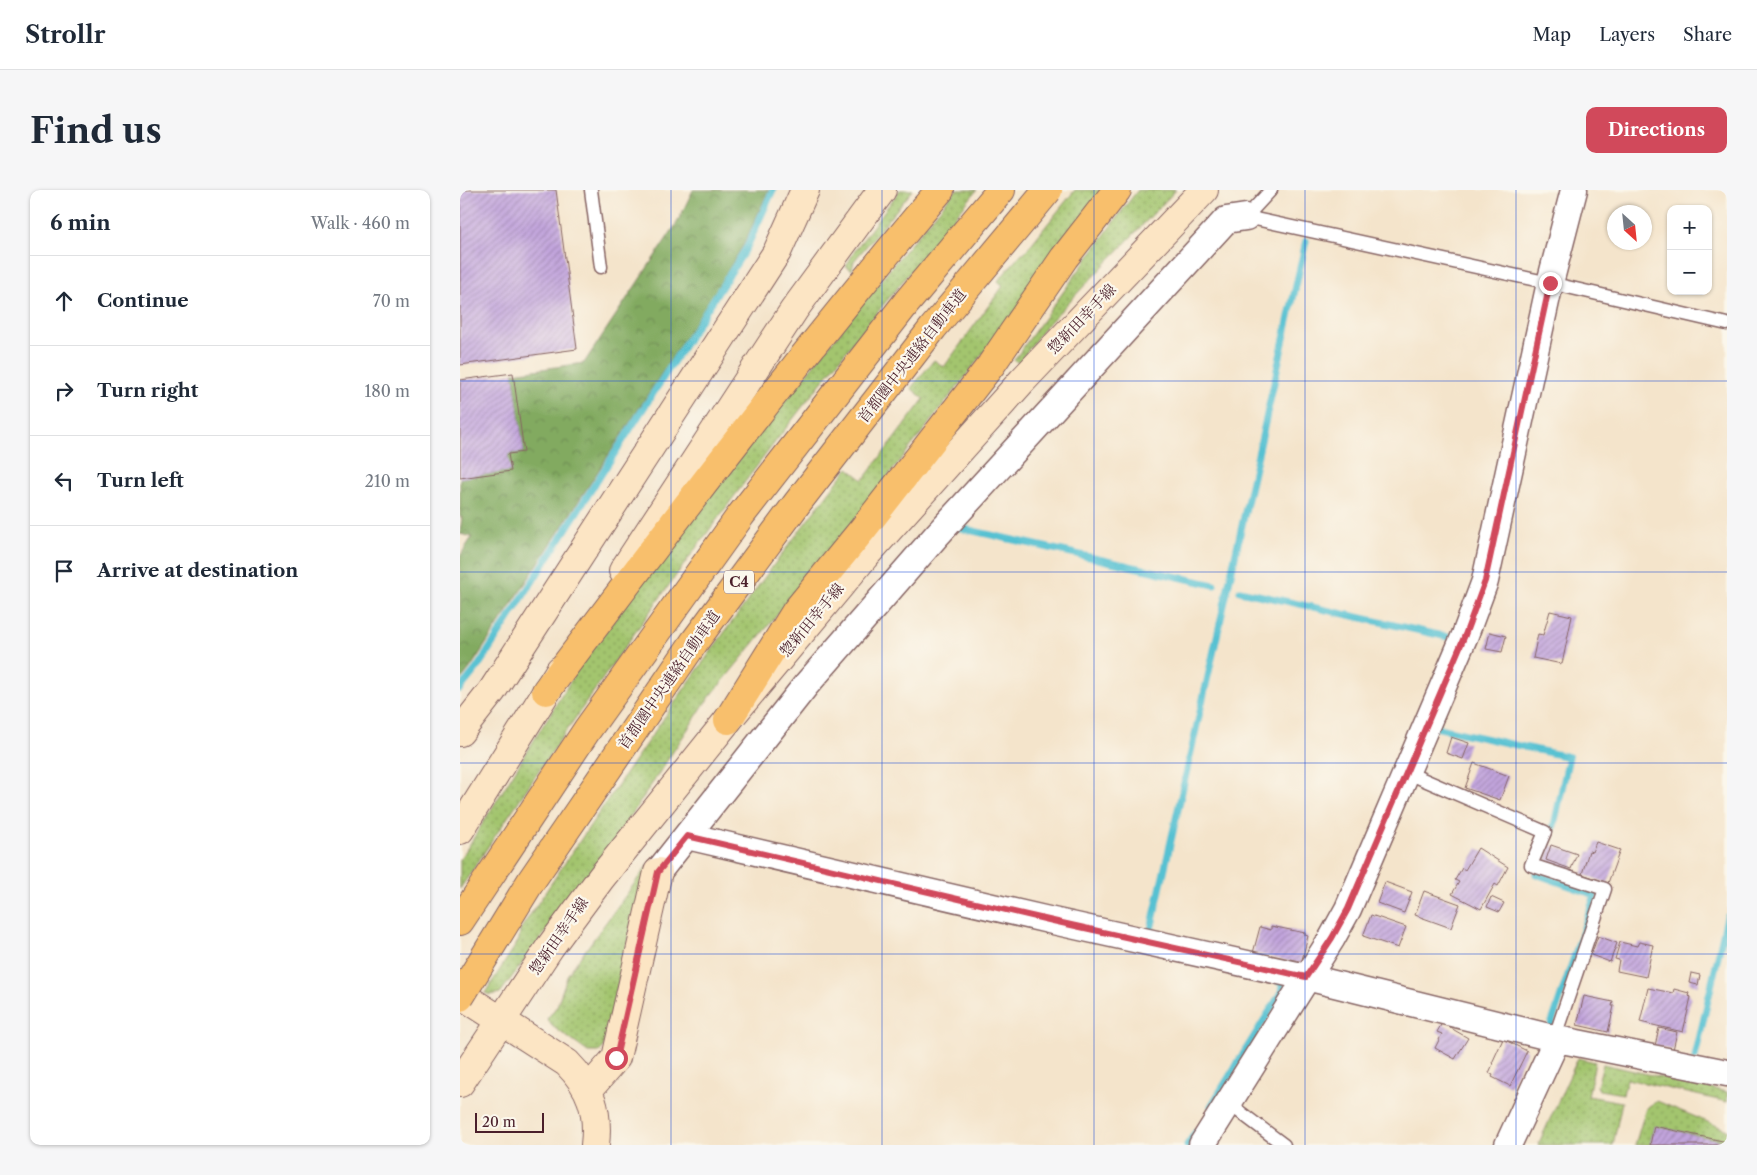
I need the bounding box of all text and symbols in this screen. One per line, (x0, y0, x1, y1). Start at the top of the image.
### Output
text: Strollr (25, 20, 105, 49)
text: Map (1533, 24, 1571, 46)
text: Layers (1599, 24, 1655, 46)
text: Share (1683, 24, 1732, 46)
button: Directions (1586, 107, 1727, 153)
text: Find us (30, 109, 162, 152)
north arrow (1607, 205, 1652, 250)
map controls (1667, 205, 1712, 295)
button: + (1667, 205, 1712, 250)
text: 6 min (50, 210, 111, 235)
text: Walk · 460 m (311, 213, 410, 233)
button: − (1667, 250, 1712, 295)
route end (1539, 272, 1562, 295)
street label: 惣新田幸手線 (1044, 280, 1120, 358)
street label: 首都圏中央連絡自動車道 (853, 285, 970, 427)
icon: ahead (50, 287, 78, 315)
text: Continue (97, 289, 189, 312)
text: 70 m (373, 291, 410, 311)
icon: right (50, 377, 78, 405)
text: Turn right (97, 379, 198, 402)
text: 180 m (364, 381, 410, 401)
icon: left (50, 467, 78, 495)
text: Turn left (97, 469, 184, 492)
text: 210 m (365, 471, 410, 491)
icon: arrive (50, 557, 78, 585)
text: Arrive at destination (97, 559, 298, 582)
road number: C4 (724, 571, 754, 594)
street label: 惣新田幸手線 (775, 579, 848, 660)
street label: 首都圏中央連絡自動車道 (613, 607, 724, 753)
street label: 惣新田幸手線 (525, 893, 592, 978)
route start (605, 1047, 628, 1070)
scale bar (475, 1110, 544, 1133)
text: 20 m (482, 1113, 516, 1131)

